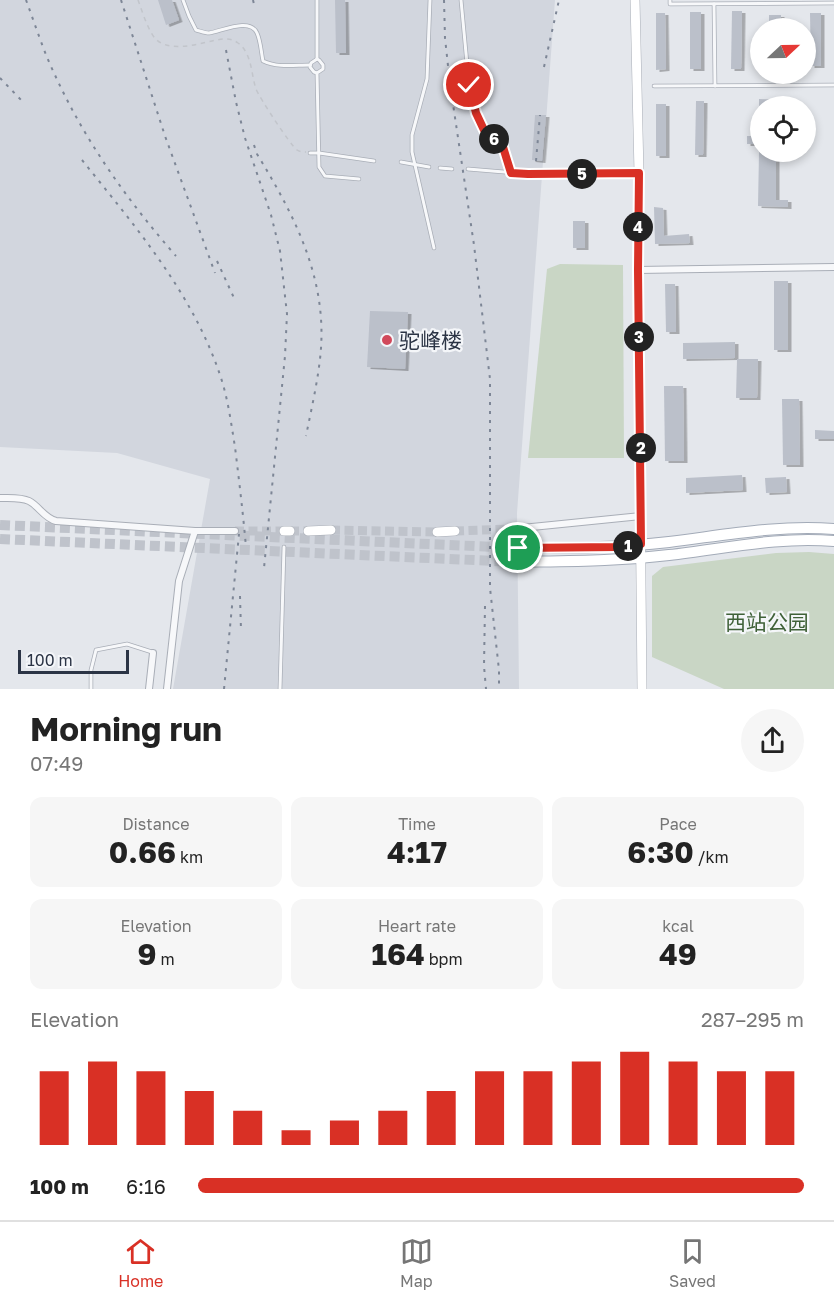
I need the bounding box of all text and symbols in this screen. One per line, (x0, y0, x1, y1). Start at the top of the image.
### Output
north arrow (750, 18, 816, 84)
map controls (750, 18, 816, 162)
pin (443, 59, 494, 110)
icon: check (452, 68, 485, 101)
button: locate (750, 96, 816, 162)
pin: 6 (479, 124, 509, 154)
text: 6 (489, 129, 499, 149)
pin: 5 (567, 159, 597, 189)
text: 5 (577, 164, 587, 184)
pin: 4 (623, 212, 653, 242)
text: 4 (633, 217, 643, 237)
pin: 3 (624, 322, 654, 352)
place label: 驼峰楼 (399, 327, 462, 353)
text: 3 (634, 327, 644, 347)
marker: 驼峰楼 (380, 333, 394, 347)
pin: 2 (626, 433, 656, 463)
text: 2 (636, 438, 646, 458)
pin (492, 522, 543, 573)
icon: arrive (501, 531, 534, 564)
pin: 1 (613, 531, 643, 561)
text: 1 (624, 536, 632, 556)
park label: 西站公园 (725, 609, 809, 635)
scale bar (18, 647, 129, 674)
text: 100 m (27, 650, 73, 670)
text: Morning run (30, 709, 222, 748)
button: share (741, 709, 804, 772)
text: 07:49 (30, 751, 83, 775)
text: Distance (122, 814, 190, 834)
text: Time (398, 814, 436, 834)
text: Pace (659, 814, 697, 834)
text: 0.66 (109, 834, 176, 870)
text: 4:17 (387, 834, 447, 870)
text: 6:30 (627, 834, 694, 870)
text: km (176, 847, 203, 867)
text: /km (694, 847, 729, 867)
text: Elevation (120, 916, 192, 936)
text: Heart rate (378, 916, 456, 936)
text: kcal (662, 916, 694, 936)
text: 9 (137, 936, 156, 972)
text: 164 (371, 936, 425, 972)
text: 49 (659, 936, 697, 972)
text: m (156, 949, 175, 969)
text: bpm (425, 949, 463, 969)
text: Elevation (30, 1007, 119, 1031)
text: 287–295 m (701, 1007, 804, 1031)
text: 100 m (30, 1174, 89, 1198)
text: 6:16 (126, 1174, 166, 1198)
tab: Home (118, 1235, 163, 1291)
tab: Map (400, 1235, 433, 1291)
tab: Saved (669, 1235, 716, 1291)

